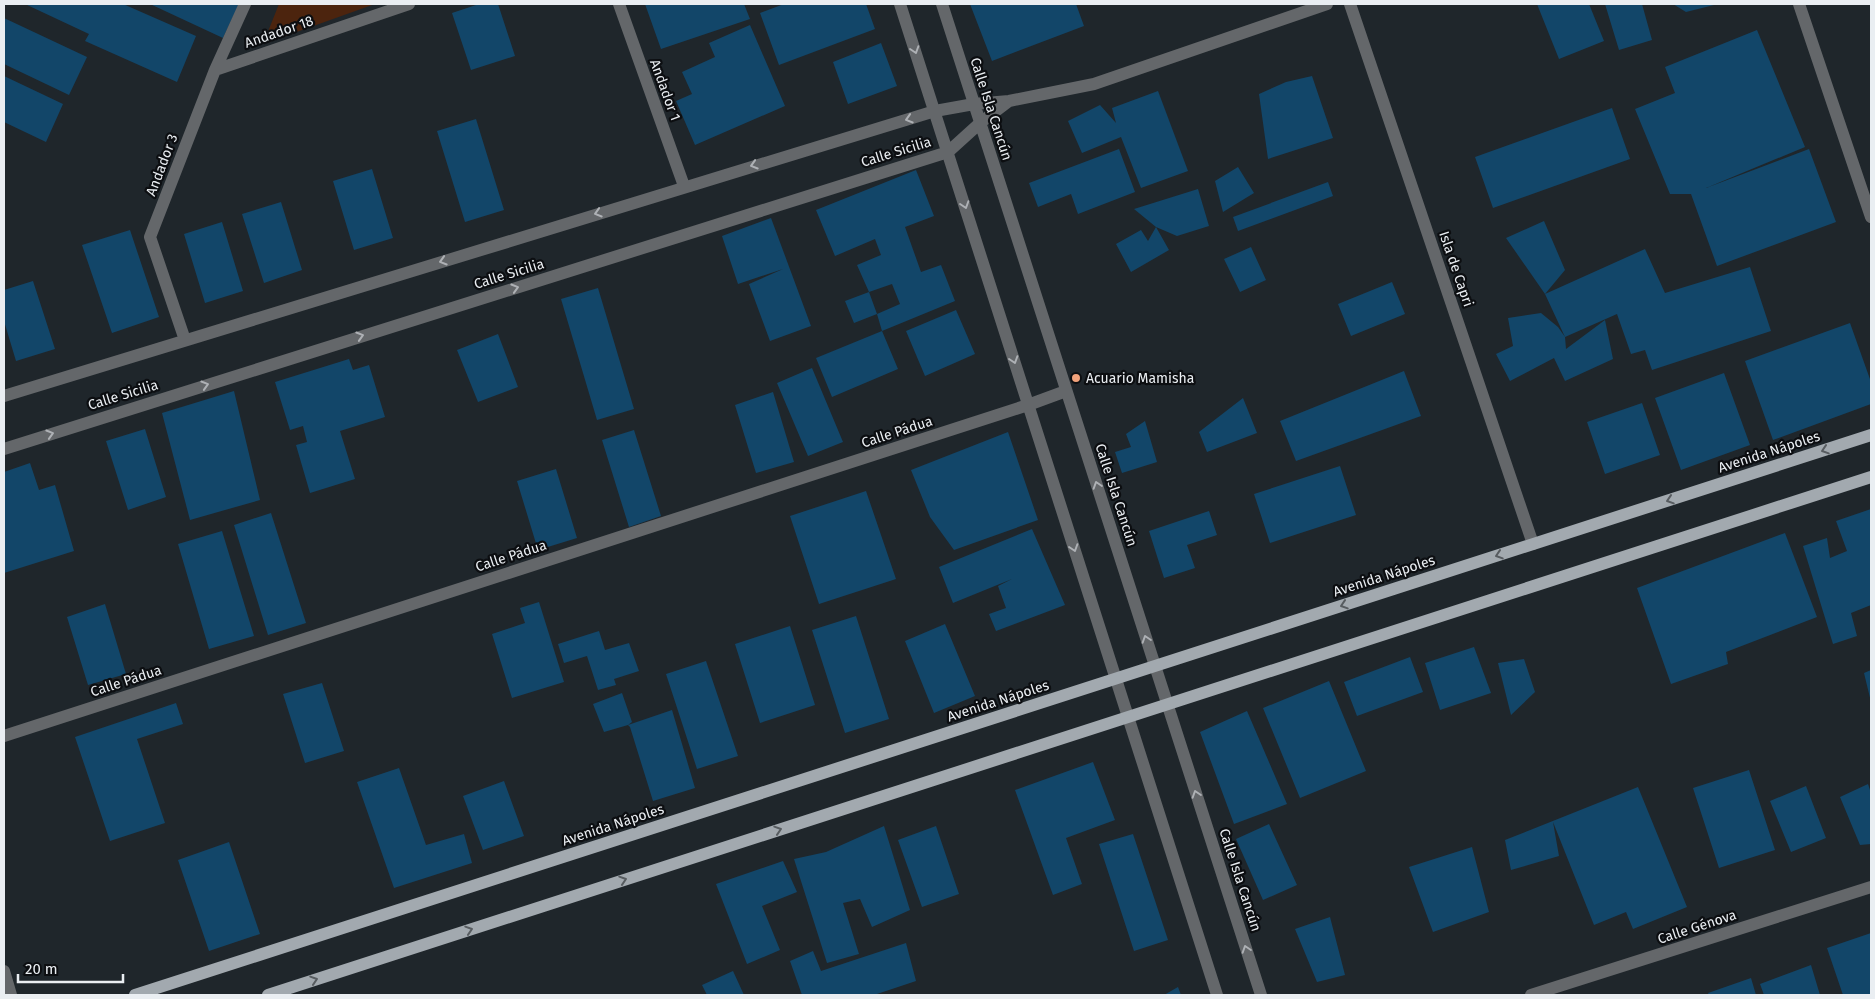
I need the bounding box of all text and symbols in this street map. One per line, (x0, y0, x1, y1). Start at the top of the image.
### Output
street label: Andador 18 (242, 12, 316, 52)
one-way arrow (910, 46, 920, 54)
street label: Calle Isla Cancún (966, 55, 1016, 163)
street label: Andador 1 (646, 57, 684, 123)
one-way arrow (906, 113, 914, 123)
street label: Andador 3 (142, 132, 182, 198)
street label: Calle Sicilia (859, 133, 933, 171)
one-way arrow (750, 160, 758, 170)
one-way arrow (959, 200, 969, 209)
one-way arrow (595, 207, 603, 217)
street label: Isla de Capri (1435, 229, 1477, 309)
one-way arrow (439, 255, 448, 265)
street label: Calle Sicilia (472, 255, 546, 293)
one-way arrow (511, 283, 519, 293)
one-way arrow (356, 332, 364, 342)
one-way arrow (1008, 355, 1018, 364)
place label: Acuario Mamisha (1086, 370, 1194, 387)
marker: Acuario Mamisha (1070, 372, 1082, 384)
street label: Calle Sicilia (86, 376, 160, 414)
one-way arrow (201, 381, 209, 391)
street label: Calle Pádua (859, 413, 935, 451)
street label: Avenida Nápoles (1716, 427, 1823, 476)
one-way arrow (46, 430, 54, 440)
street label: Calle Isla Cancún (1091, 441, 1141, 549)
one-way arrow (1821, 444, 1830, 454)
one-way arrow (1092, 481, 1102, 490)
one-way arrow (1667, 494, 1675, 504)
street label: Calle Pádua (473, 537, 549, 575)
one-way arrow (1068, 543, 1078, 552)
one-way arrow (1495, 549, 1504, 559)
street label: Avenida Nápoles (1331, 551, 1438, 600)
one-way arrow (1341, 599, 1349, 609)
one-way arrow (1142, 636, 1152, 644)
street label: Calle Pádua (88, 662, 164, 700)
street label: Avenida Nápoles (945, 676, 1052, 725)
one-way arrow (1192, 791, 1202, 799)
street label: Avenida Nápoles (560, 800, 667, 849)
one-way arrow (773, 826, 781, 836)
street label: Calle Isla Cancún (1215, 826, 1265, 934)
one-way arrow (618, 876, 627, 886)
street label: Calle Génova (1656, 906, 1738, 948)
one-way arrow (464, 926, 472, 936)
one-way arrow (1242, 945, 1252, 954)
scale bar (18, 952, 122, 984)
text: 20 m (25, 960, 58, 978)
one-way arrow (309, 976, 318, 986)

